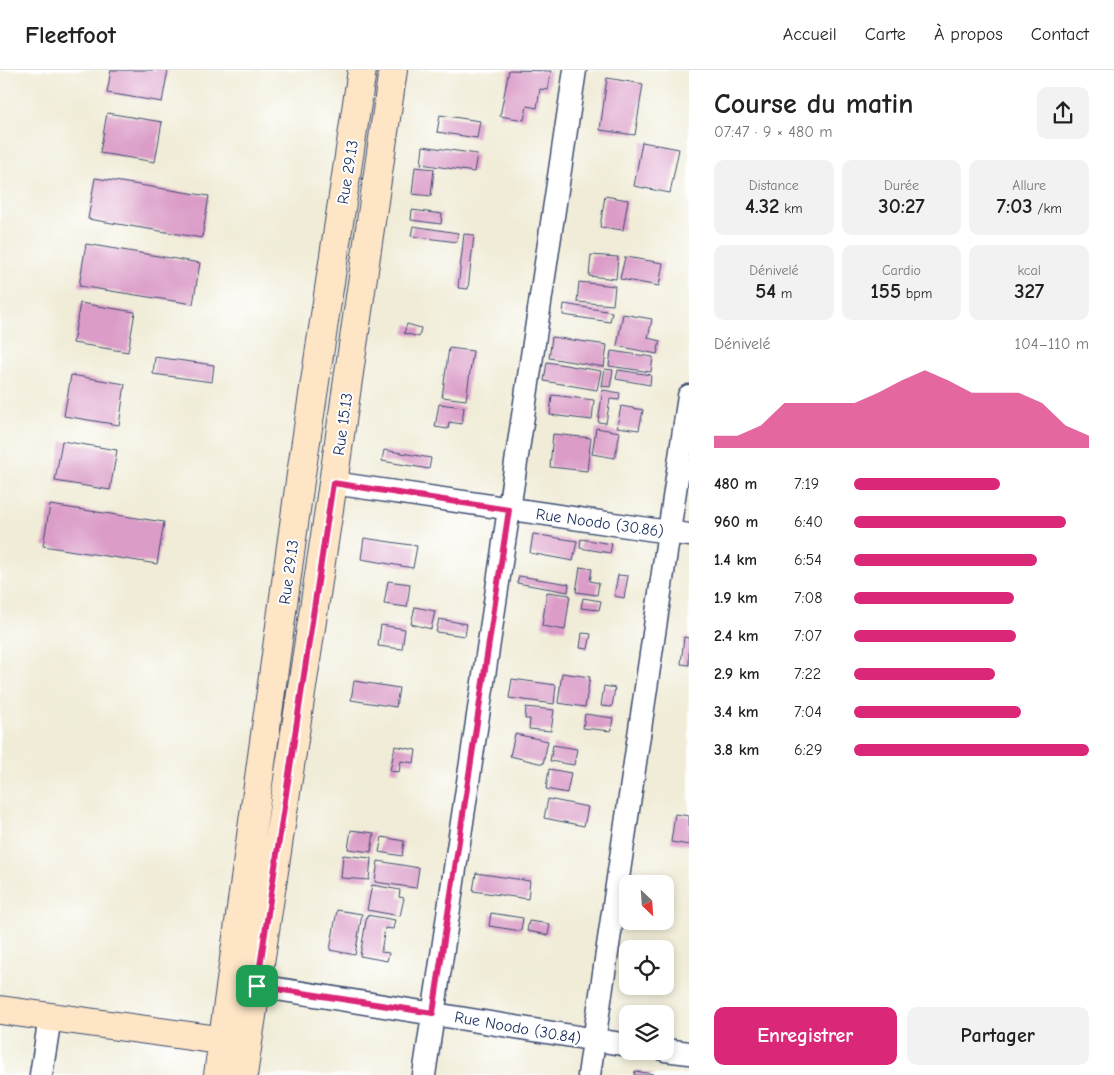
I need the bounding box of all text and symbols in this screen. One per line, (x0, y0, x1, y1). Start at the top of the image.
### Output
text: Fleetfoot (25, 21, 116, 49)
text: Accueil (783, 24, 837, 45)
text: Carte (865, 24, 906, 45)
text: À propos (934, 24, 1003, 45)
text: Contact (1031, 24, 1089, 45)
button: share (1037, 87, 1089, 139)
text: Course du matin (714, 88, 914, 120)
text: 07:47 · 9 × 480 m (714, 123, 833, 141)
street label: Rue 29.13 (334, 139, 362, 206)
text: Distance (749, 177, 799, 194)
text: Durée (884, 177, 919, 194)
text: Allure (1012, 177, 1046, 194)
text: 4.32 (745, 194, 780, 218)
text: 30:27 (878, 194, 925, 218)
text: 7:03 (997, 194, 1033, 218)
text: km (780, 200, 803, 217)
text: /km (1033, 200, 1062, 217)
text: Dénivelé (749, 262, 799, 279)
text: Cardio (882, 262, 921, 279)
text: kcal (1017, 262, 1041, 279)
text: 54 (755, 279, 776, 303)
text: 155 (871, 279, 901, 303)
text: 327 (1014, 279, 1044, 303)
text: m (776, 285, 792, 302)
text: bpm (901, 285, 932, 302)
text: Dénivelé (714, 335, 770, 353)
text: 104–110 m (1015, 335, 1089, 353)
street label: Rue 15.13 (330, 392, 356, 457)
text: 480 m (714, 475, 757, 493)
text: 7:19 (794, 475, 819, 493)
street label: Rue Noodo (30.86) (535, 505, 665, 541)
text: 960 m (714, 513, 758, 531)
text: 6:40 (794, 513, 823, 531)
street label: Rue 29.13 (276, 539, 302, 605)
text: 1.4 km (714, 551, 757, 569)
text: 6:54 (794, 551, 822, 569)
text: 1.9 km (714, 589, 758, 607)
text: 7:08 (794, 589, 822, 607)
text: 2.4 km (714, 627, 759, 645)
text: 7:07 (794, 627, 822, 645)
text: 2.9 km (714, 665, 759, 683)
text: 7:22 (794, 665, 821, 683)
text: 3.4 km (714, 703, 759, 721)
text: 7:04 (794, 703, 822, 721)
text: 3.8 km (714, 741, 759, 759)
text: 6:29 (794, 741, 822, 759)
north arrow (619, 875, 674, 930)
map controls (619, 875, 674, 1060)
button: locate (619, 940, 674, 995)
pin (236, 965, 278, 1007)
icon: arrive (243, 972, 271, 1000)
button: layers (619, 1005, 674, 1060)
button: Enregistrer (714, 1007, 897, 1065)
button: Partager (907, 1007, 1089, 1065)
street label: Rue Noodo (30.84) (453, 1008, 583, 1048)

